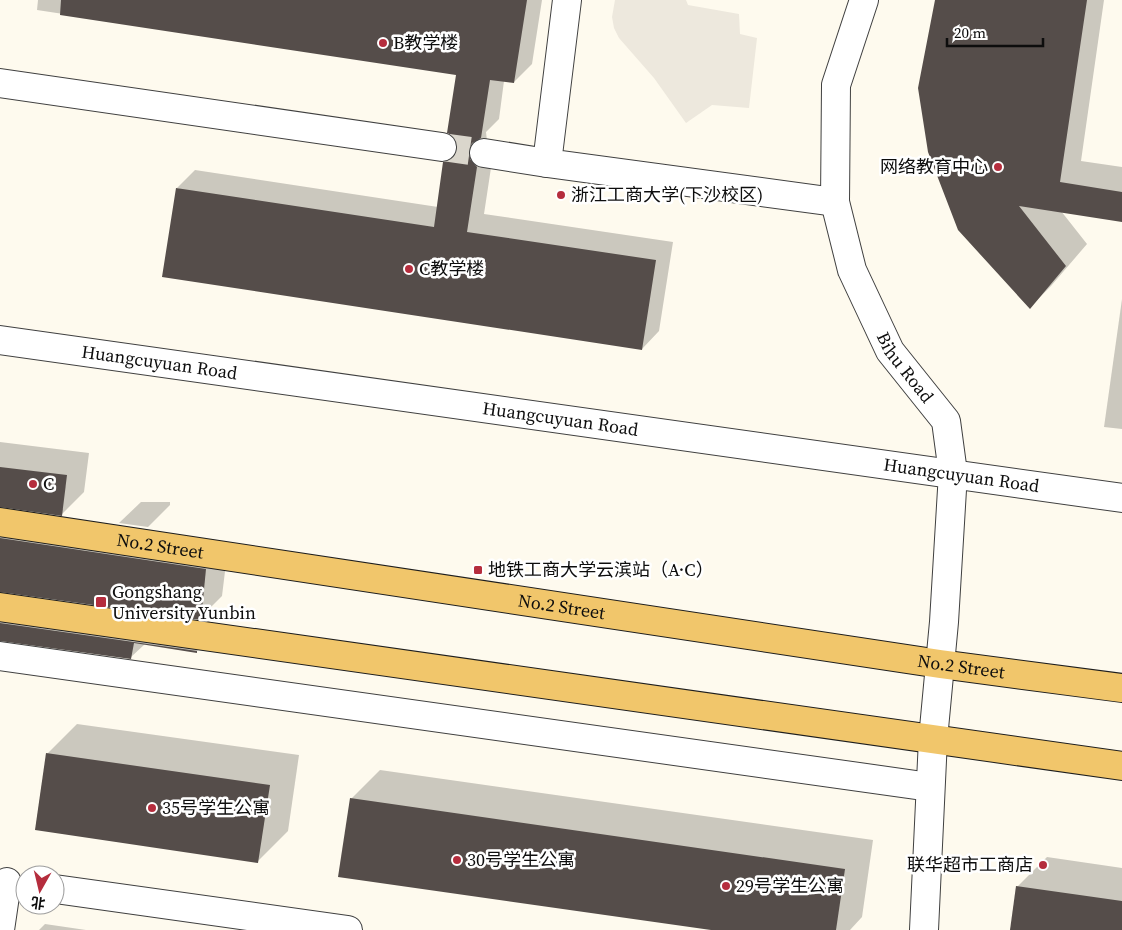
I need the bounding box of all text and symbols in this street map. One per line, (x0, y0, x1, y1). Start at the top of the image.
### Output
scale bar (947, 15, 1043, 47)
text: 20 m (954, 22, 986, 43)
place label: B教学楼 (393, 30, 458, 55)
marker: B教学楼 (377, 37, 389, 49)
place label: 网络教育中心 (880, 154, 988, 179)
marker: 网络教育中心 (992, 161, 1004, 173)
place label: 浙江工商大学(下沙校区) (571, 182, 763, 207)
marker: 浙江工商大学(下沙校区) (555, 189, 567, 201)
place label: C教学楼 (419, 256, 484, 281)
marker: C教学楼 (403, 263, 415, 275)
street label: Bihu Road (871, 328, 940, 408)
street label: Huangcuyuan Road (80, 339, 239, 385)
street label: Huangcuyuan Road (481, 395, 640, 442)
street label: Huangcuyuan Road (882, 452, 1041, 498)
place label: C (43, 471, 54, 496)
marker: C (27, 478, 39, 490)
street label: No.2 Street (115, 527, 206, 565)
place label: 地铁工商大学云滨站（A·C） (488, 557, 714, 582)
marker: 地铁工商大学云滨站（A·C） (472, 564, 484, 576)
place label: Gongshang University Yunbin (112, 579, 256, 625)
street label: No.2 Street (516, 587, 607, 625)
marker: Gongshang University Yunbin (94, 595, 108, 609)
street label: No.2 Street (916, 648, 1006, 684)
place label: 35号学生公寓 (162, 795, 270, 820)
marker: 35号学生公寓 (146, 802, 158, 814)
place label: 30号学生公寓 (467, 847, 575, 872)
place label: 联华超市工商店 (907, 852, 1033, 877)
marker: 30号学生公寓 (451, 854, 463, 866)
marker: 联华超市工商店 (1037, 859, 1049, 871)
north arrow (15, 865, 65, 915)
place label: 29号学生公寓 (736, 873, 844, 898)
marker: 29号学生公寓 (720, 880, 732, 892)
text: 北 (30, 892, 47, 914)

